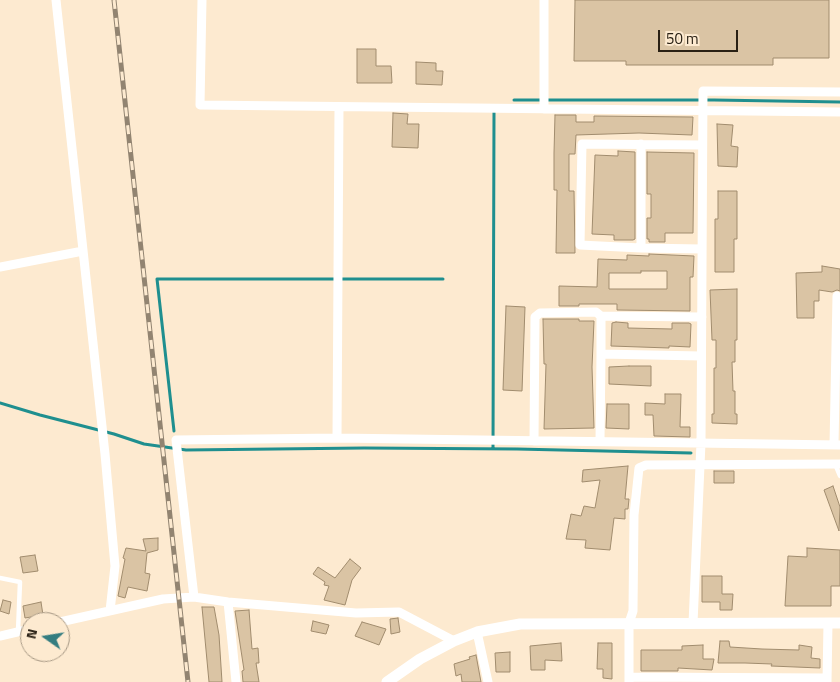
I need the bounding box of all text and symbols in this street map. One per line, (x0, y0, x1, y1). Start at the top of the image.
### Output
scale bar (660, 20, 740, 52)
text: 50 m (666, 27, 699, 50)
north arrow (20, 612, 70, 662)
text: N (20, 627, 42, 641)

